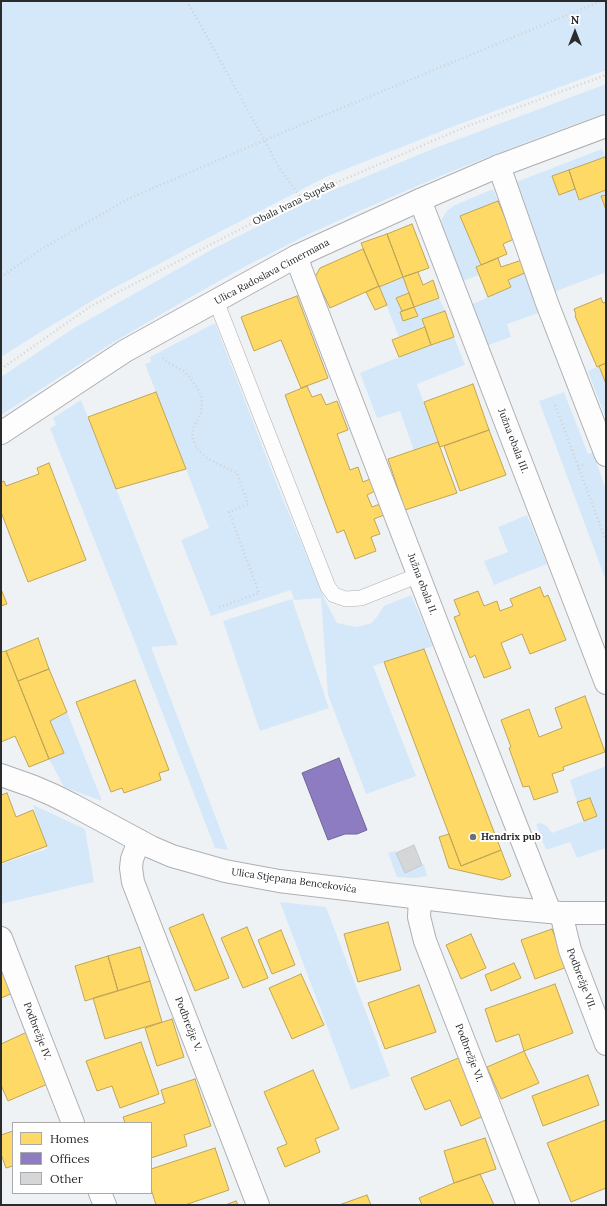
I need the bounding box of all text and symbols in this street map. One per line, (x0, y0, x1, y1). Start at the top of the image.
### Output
north arrow (555, 12, 595, 52)
text: N (571, 13, 579, 27)
street label: Obala Ivana Supeka (251, 178, 337, 228)
street label: Ulica Radoslava Cimermana (213, 237, 331, 307)
street label: Južna obala III. (495, 407, 531, 475)
street label: Južna obala II. (405, 551, 439, 617)
place label: Hendrix pub (481, 831, 541, 843)
marker: Hendrix pub (468, 832, 478, 842)
street label: Ulica Stjepana Bencekovića (231, 866, 357, 896)
street label: Podbrežje VII. (564, 947, 598, 1011)
street label: Podbrežje V. (172, 995, 204, 1053)
street label: Podbrežje IV. (21, 1001, 53, 1061)
street label: Podbrežje VI. (452, 1022, 486, 1084)
legend (12, 1122, 152, 1194)
text: Homes (50, 1131, 89, 1146)
text: Offices (50, 1151, 90, 1166)
text: Other (50, 1171, 83, 1186)

